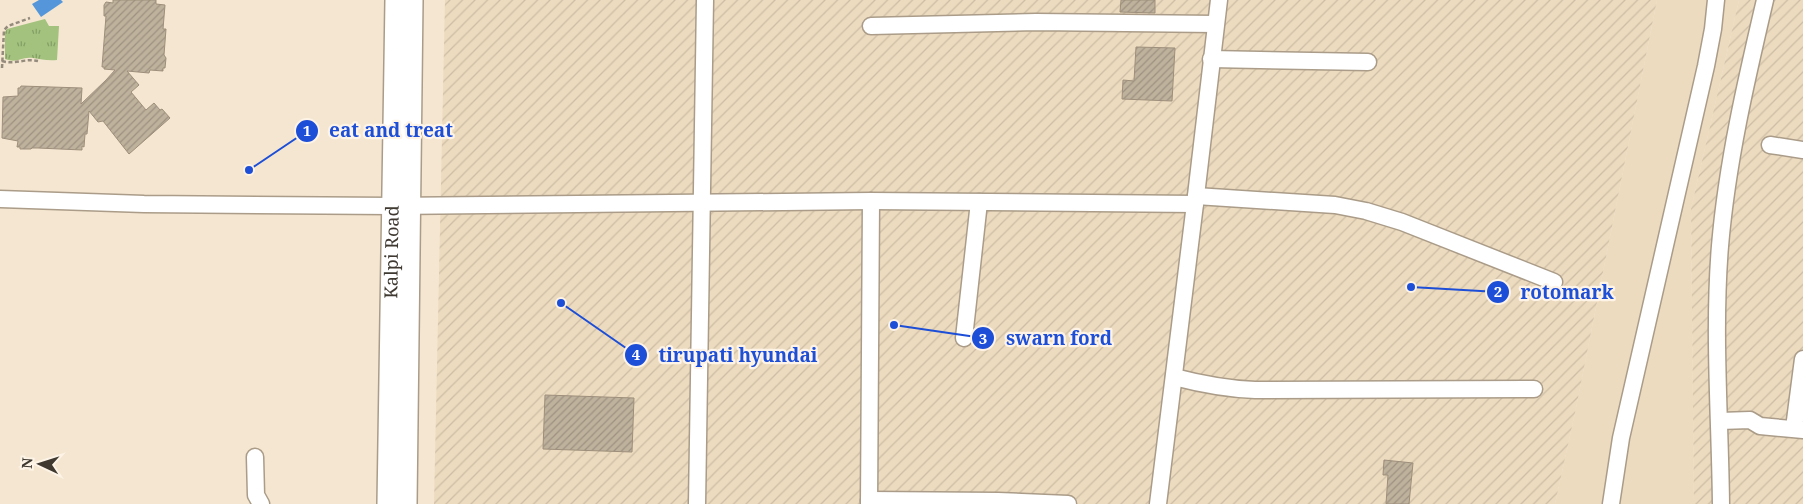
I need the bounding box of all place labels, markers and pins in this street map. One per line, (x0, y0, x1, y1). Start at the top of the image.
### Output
callout: eat and treat (294, 114, 463, 148)
callout: rotomark (1486, 275, 1624, 309)
callout: swarn ford (971, 321, 1122, 355)
callout: tirupati hyundai (624, 338, 828, 372)

